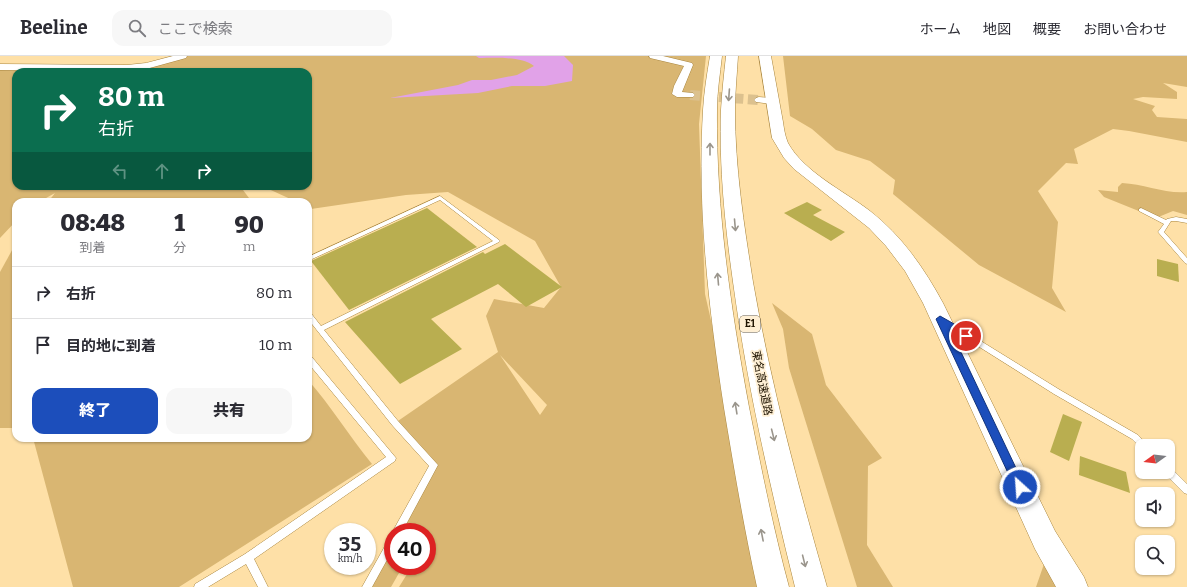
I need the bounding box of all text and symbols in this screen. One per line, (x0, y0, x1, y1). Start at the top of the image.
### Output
search box (112, 10, 392, 46)
text: Beeline (20, 16, 88, 39)
icon: search (126, 17, 148, 39)
text: ここで検索 (158, 20, 233, 38)
text: ホーム (919, 21, 961, 38)
text: 地図 (983, 21, 1011, 38)
text: 概要 (1033, 21, 1061, 38)
text: お問い合わせ (1083, 21, 1167, 38)
text: 80 m (98, 80, 164, 113)
icon: right (32, 84, 84, 136)
one-way arrow (726, 88, 733, 101)
text: 右折 (98, 118, 134, 140)
one-way arrow (706, 143, 714, 156)
icon: left (109, 160, 131, 182)
icon: ahead (151, 160, 173, 182)
icon: right (193, 160, 215, 182)
text: 08:48 (60, 209, 125, 237)
text: 1 (174, 209, 185, 237)
text: 90 (234, 211, 264, 239)
one-way arrow (731, 218, 738, 231)
text: m (243, 239, 255, 254)
text: 到着 (80, 240, 106, 255)
text: 分 (173, 240, 186, 255)
one-way arrow (714, 273, 721, 286)
icon: right (32, 282, 54, 304)
text: 80 m (256, 284, 292, 302)
text: 右折 (66, 285, 96, 303)
road number: E1 (740, 316, 760, 332)
pin (949, 319, 983, 353)
icon: arrive (955, 325, 977, 347)
icon: arrive (32, 334, 54, 356)
text: 10 m (259, 336, 292, 354)
text: 目的地に到着 (66, 337, 156, 355)
street label: 東名高速道路 (749, 349, 775, 417)
button: 終了 (32, 388, 158, 434)
button: 共有 (166, 388, 292, 434)
one-way arrow (732, 402, 740, 415)
one-way arrow (769, 428, 777, 441)
north arrow (1135, 439, 1175, 479)
map controls (1135, 439, 1175, 575)
position arrow (999, 466, 1041, 508)
button: sound (1135, 487, 1175, 527)
speed limit sign: 40 (384, 523, 436, 575)
one-way arrow (757, 529, 765, 542)
text: 35 (339, 532, 361, 556)
button: search (1135, 535, 1175, 575)
text: km/h (338, 553, 362, 565)
one-way arrow (801, 555, 808, 568)

